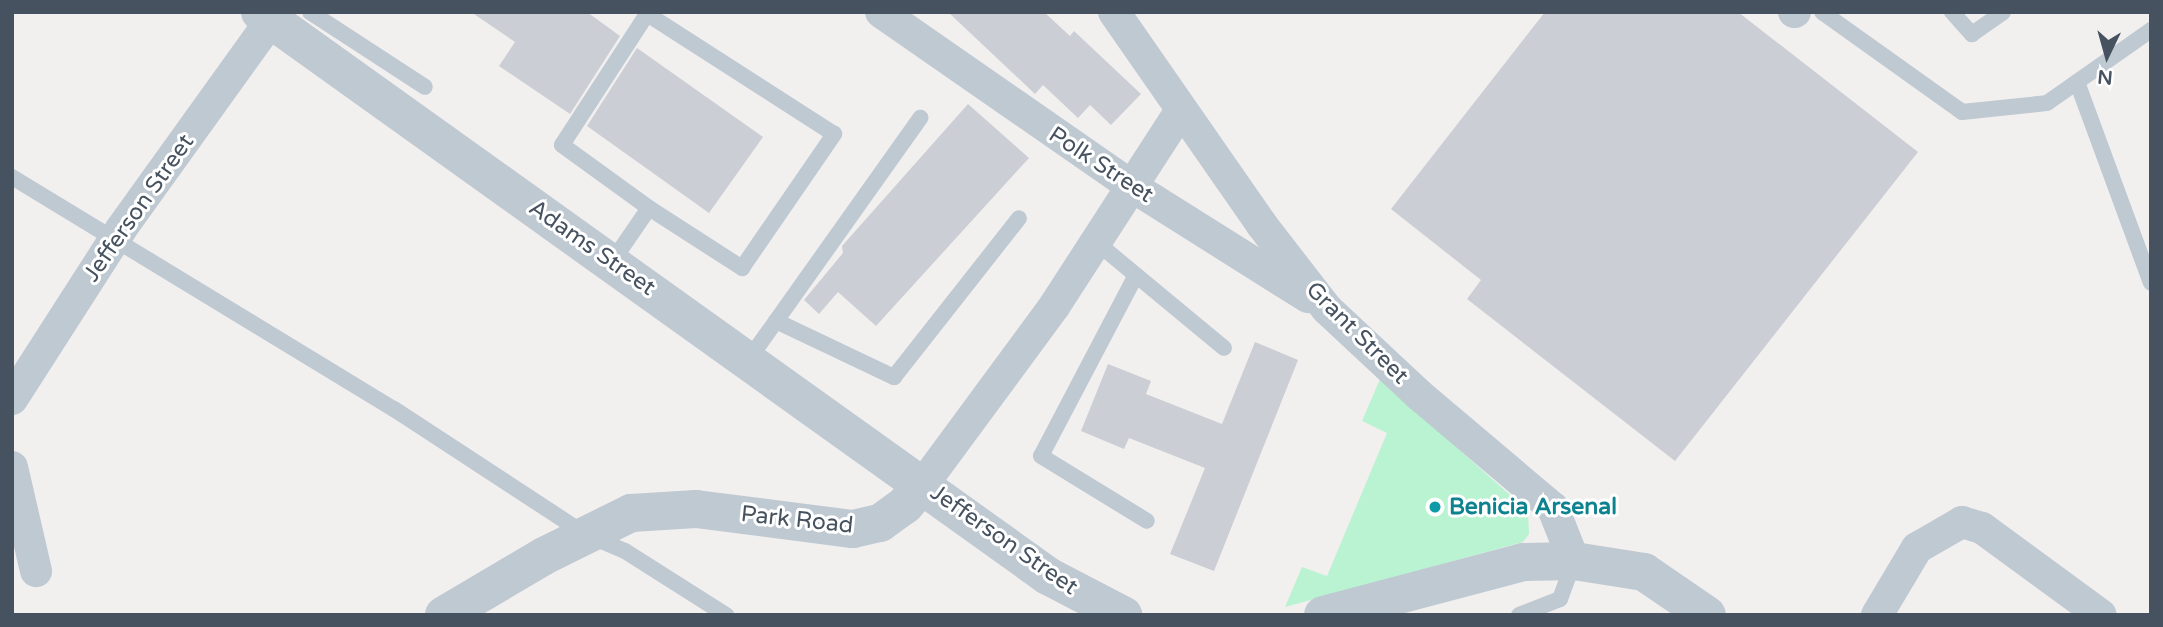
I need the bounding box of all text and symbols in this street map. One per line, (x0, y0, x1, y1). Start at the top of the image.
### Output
north arrow (2072, 21, 2142, 91)
text: N (2097, 65, 2114, 89)
street label: Polk Street (1044, 121, 1158, 209)
street label: Jefferson Street (78, 129, 200, 287)
street label: Adams Street (523, 194, 661, 302)
street label: Grant Street (1300, 276, 1414, 390)
street label: Jefferson Street (925, 479, 1083, 601)
place label: Benicia Arsenal (1449, 493, 1617, 521)
marker: Benicia Arsenal (1427, 499, 1443, 515)
street label: Park Road (739, 500, 855, 540)

